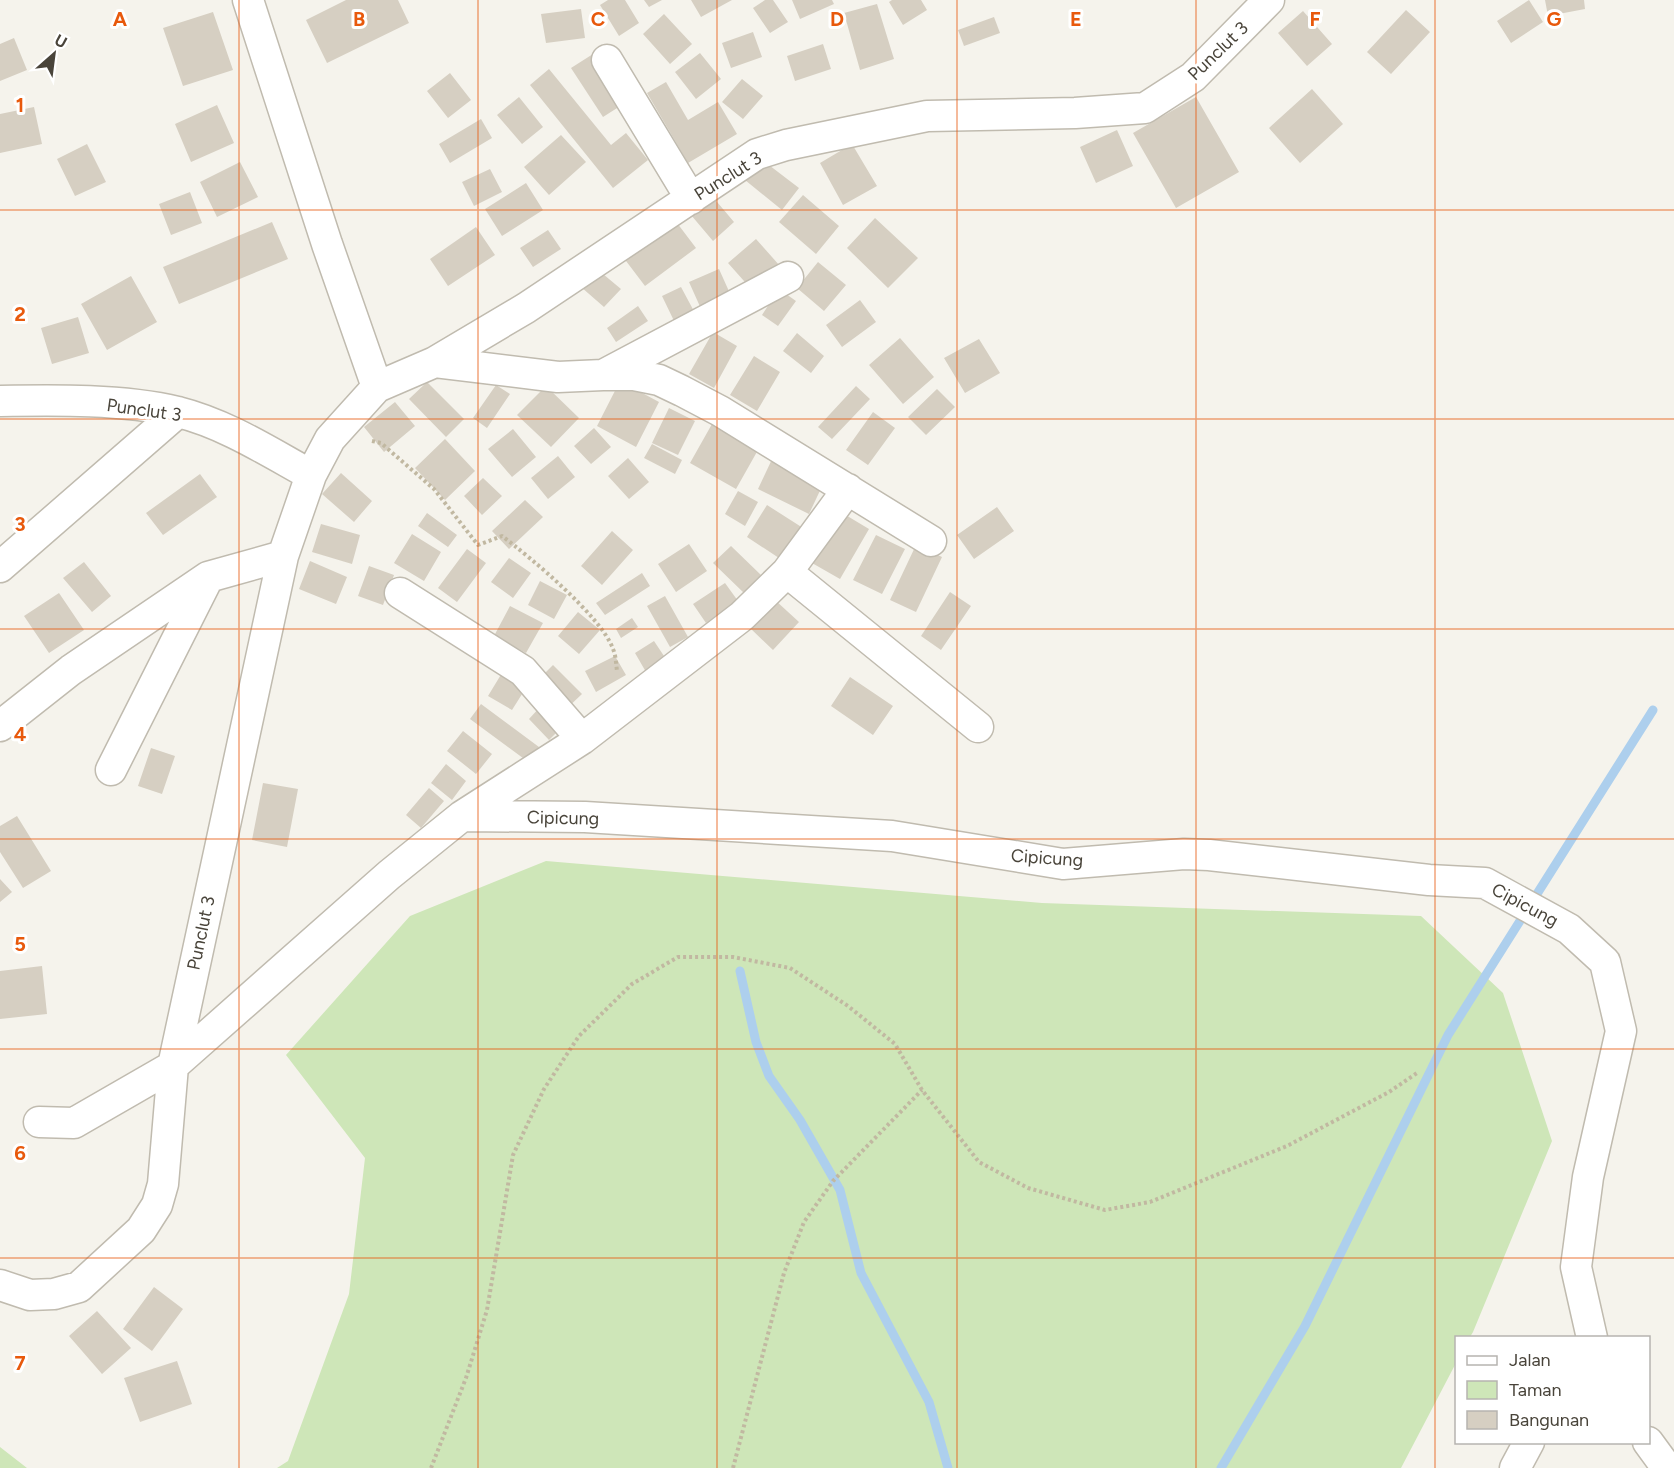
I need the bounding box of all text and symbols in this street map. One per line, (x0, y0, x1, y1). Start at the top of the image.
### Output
text: A (113, 7, 128, 31)
text: B (353, 7, 365, 31)
text: C (591, 7, 605, 31)
text: D (830, 7, 844, 31)
text: E (1070, 7, 1082, 31)
text: F (1309, 7, 1321, 31)
text: G (1547, 7, 1562, 31)
street label: Punclut 3 (1183, 17, 1253, 85)
north arrow (24, 24, 84, 84)
text: U (51, 30, 70, 52)
text: 1 (16, 93, 24, 117)
street label: Punclut 3 (690, 147, 766, 205)
text: 2 (14, 302, 26, 326)
street label: Punclut 3 (105, 394, 183, 426)
text: 3 (14, 512, 26, 536)
text: 4 (14, 722, 27, 746)
street label: Cipicung (527, 806, 599, 830)
street label: Cipicung (1010, 845, 1084, 871)
street label: Cipicung (1488, 878, 1562, 932)
street label: Punclut 3 (182, 894, 220, 972)
text: 5 (14, 932, 26, 956)
text: 6 (14, 1141, 26, 1165)
legend (1455, 1336, 1650, 1444)
text: Jalan (1509, 1349, 1551, 1371)
text: 7 (14, 1351, 26, 1375)
text: Taman (1509, 1379, 1562, 1401)
text: Bangunan (1509, 1409, 1589, 1431)

